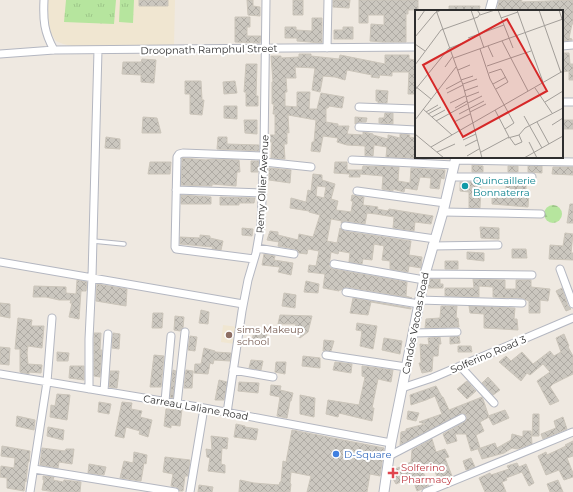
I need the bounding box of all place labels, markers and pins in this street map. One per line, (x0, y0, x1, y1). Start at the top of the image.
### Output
place label: Quincaillerie Bonnaterra (473, 174, 536, 199)
marker: Quincaillerie Bonnaterra (460, 181, 470, 191)
place label: sims Makeup school (237, 323, 304, 348)
marker: sims Makeup school (224, 330, 234, 340)
place label: D-Square (344, 448, 391, 461)
marker: D-Square (331, 449, 341, 459)
place label: Solferino Pharmacy (401, 461, 453, 486)
marker: Solferino Pharmacy (388, 468, 398, 478)

